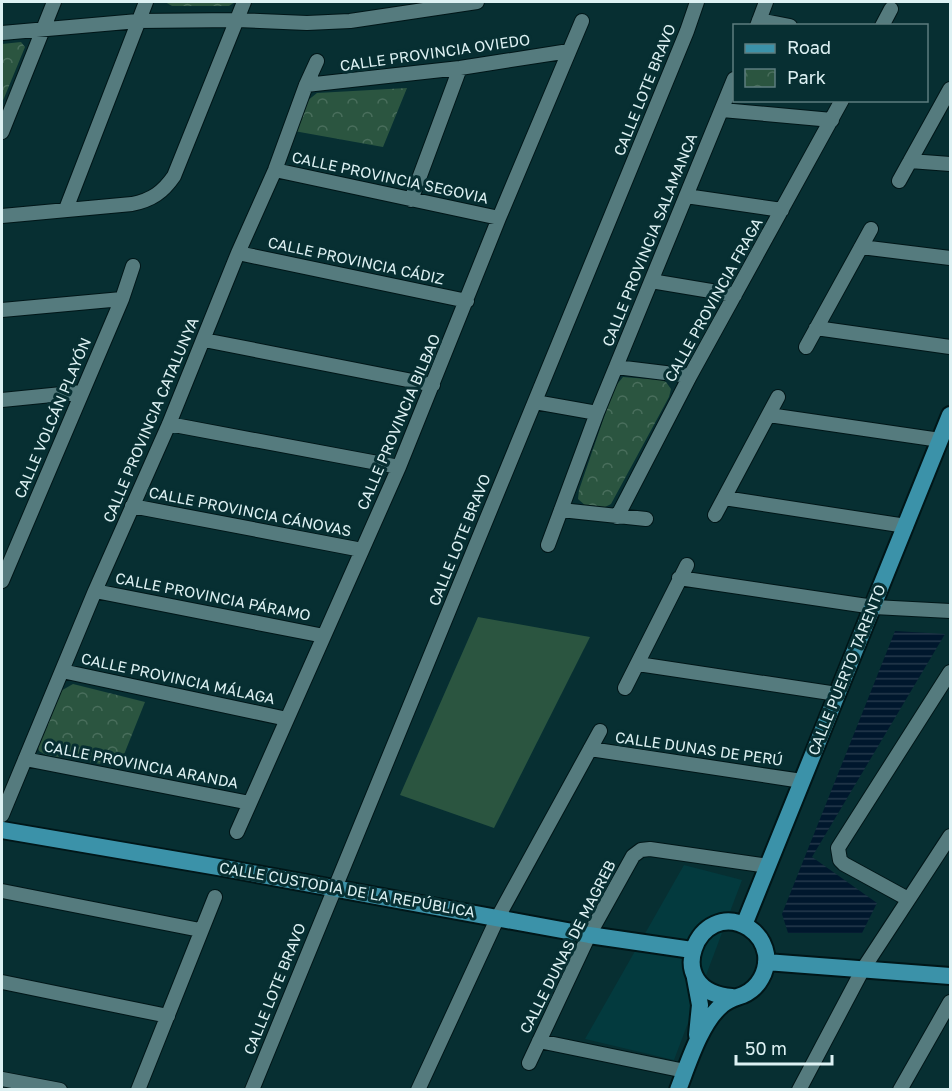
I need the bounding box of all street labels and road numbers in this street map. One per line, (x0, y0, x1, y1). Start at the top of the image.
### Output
street label: CALLE LOTE BRAVO (609, 21, 679, 158)
street label: CALLE PROVINCIA OVIEDO (339, 30, 531, 74)
street label: CALLE PROVINCIA SALAMANCA (598, 130, 700, 349)
street label: CALLE PROVINCIA SEGOVIA (290, 147, 490, 207)
street label: CALLE PROVINCIA FRAGA (660, 214, 766, 385)
street label: CALLE PROVINCIA CÁDIZ (266, 233, 446, 288)
street label: CALLE PROVINCIA CATALUNYA (99, 314, 202, 525)
street label: CALLE PROVINCIA BILBAO (353, 331, 443, 512)
street label: CALLE VOLCÁN PLAYÓN (10, 335, 94, 501)
street label: CALLE LOTE BRAVO (424, 471, 494, 608)
street label: CALLE PROVINCIA CÁNOVAS (147, 483, 353, 540)
street label: CALLE PROVINCIA PÁRAMO (114, 568, 312, 624)
street label: CALLE PUERTO TARENTO (803, 582, 889, 758)
street label: CALLE PROVINCIA MÁLAGA (80, 649, 277, 707)
street label: CALLE DUNAS DE PERÚ (614, 727, 784, 769)
street label: CALLE PROVINCIA ARANDA (42, 736, 240, 792)
street label: CALLE DUNAS DE MAGREB (515, 857, 619, 1036)
street label: CALLE CUSTODIA DE LA REPÚBLICA (218, 858, 476, 920)
street label: CALLE LOTE BRAVO (239, 920, 309, 1057)

